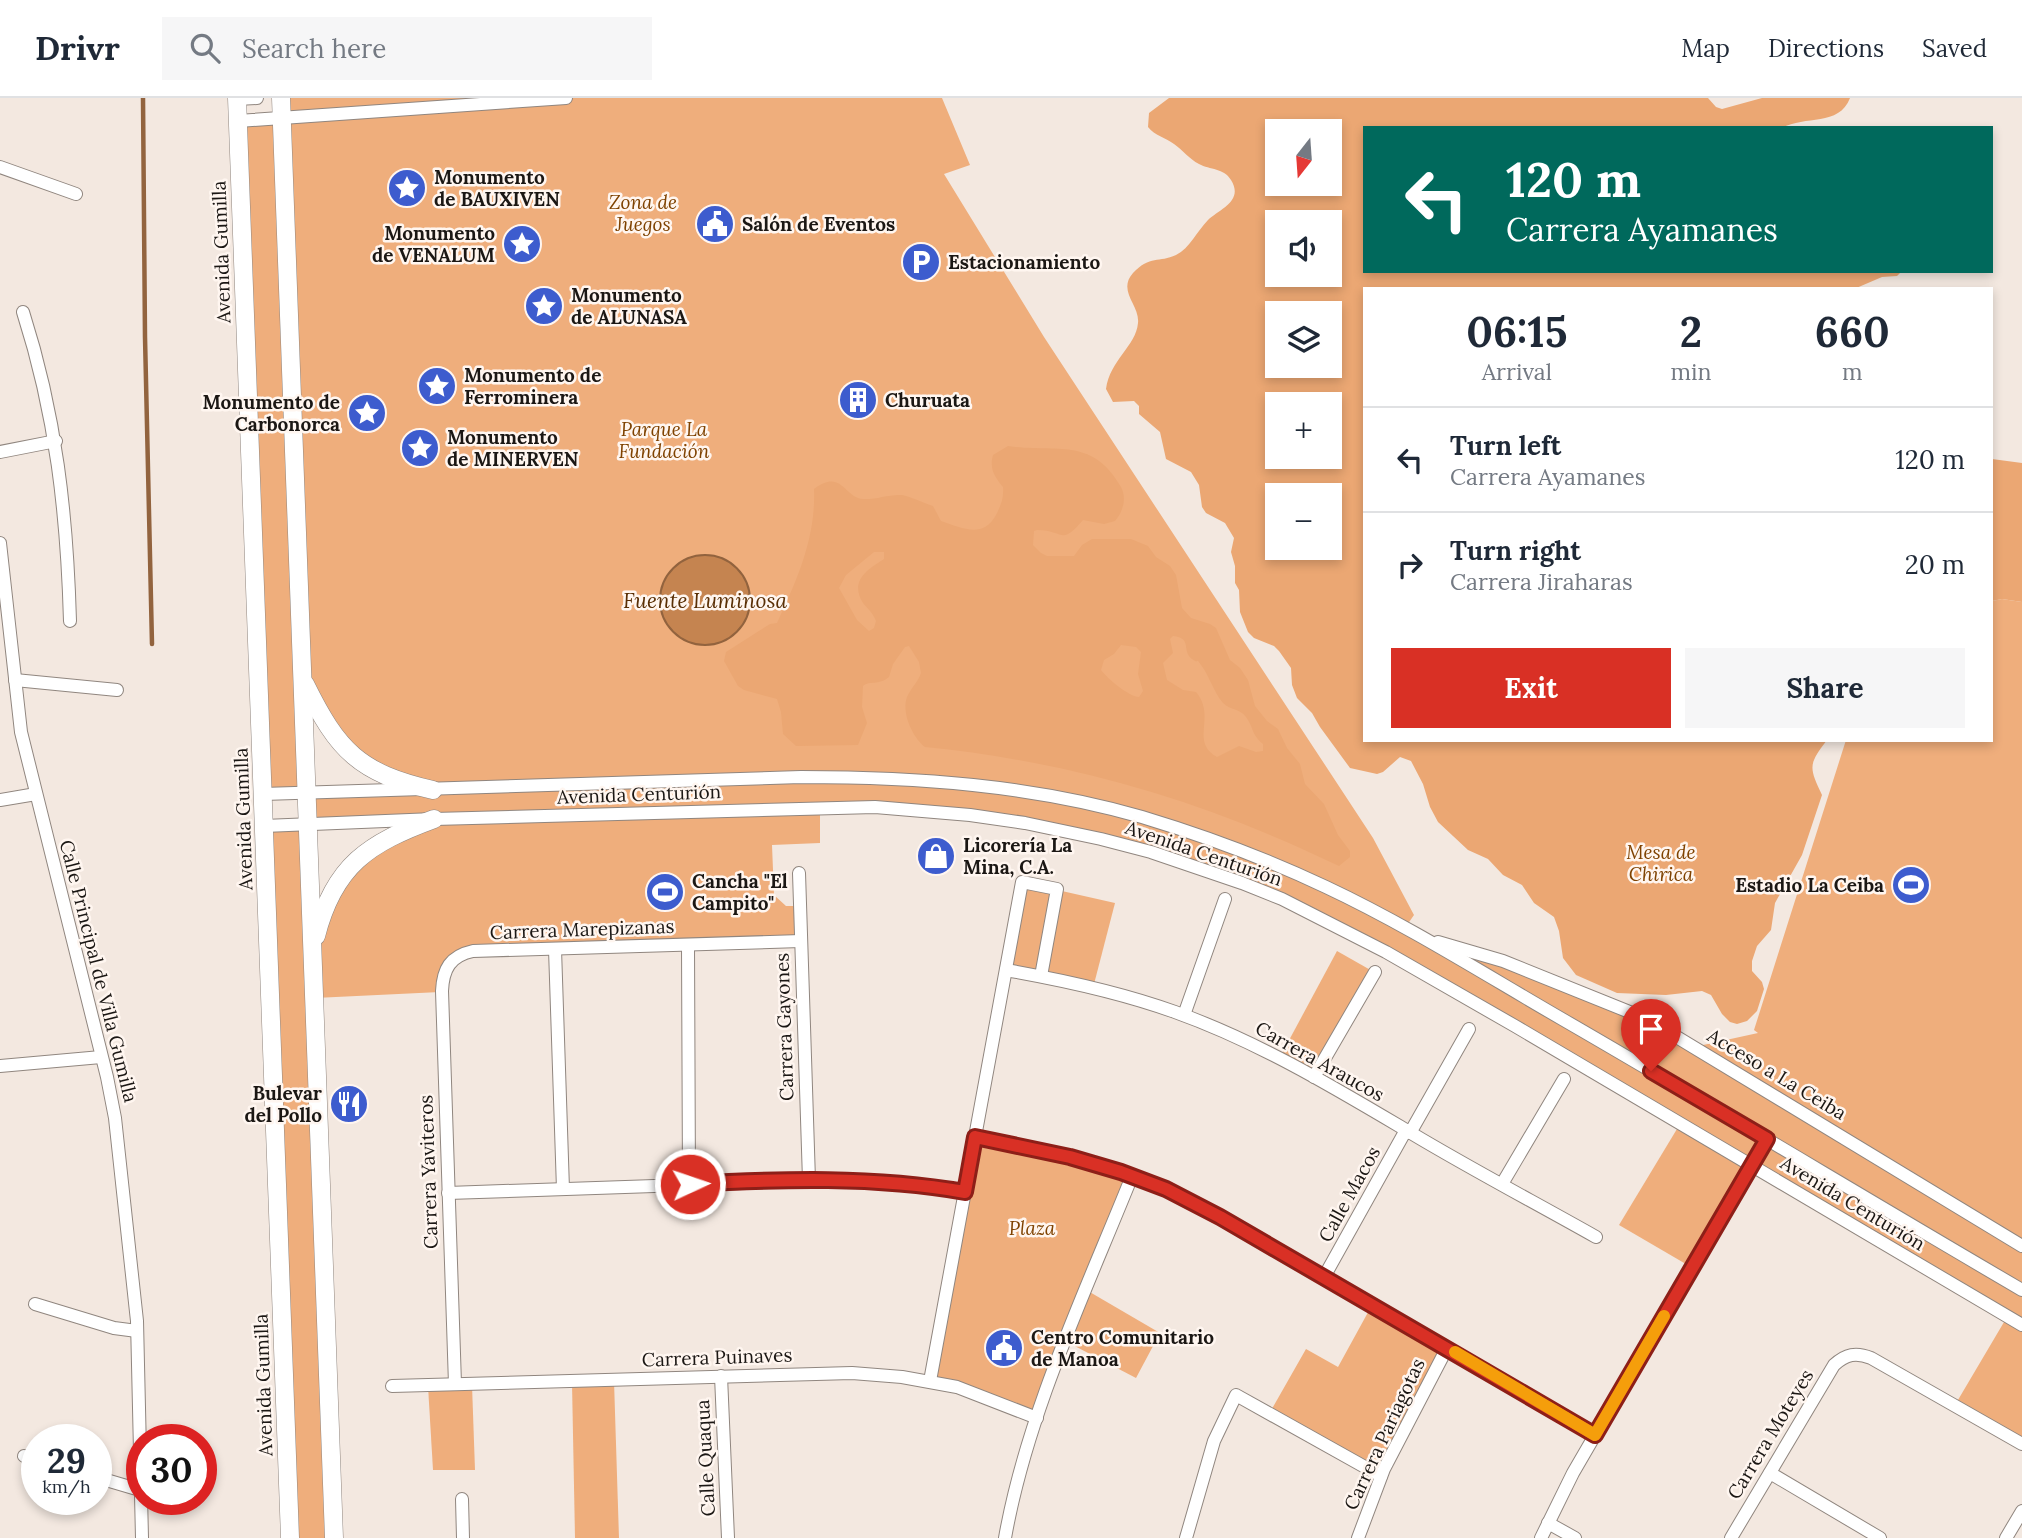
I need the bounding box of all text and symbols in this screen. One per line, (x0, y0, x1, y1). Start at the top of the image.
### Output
search box (162, 17, 652, 80)
text: Drivr (35, 27, 120, 69)
icon: search (186, 29, 224, 67)
text: Search here (242, 32, 386, 65)
text: Map (1681, 33, 1730, 64)
text: Directions (1768, 33, 1884, 64)
text: Saved (1922, 33, 1987, 64)
north arrow (1265, 119, 1342, 196)
map controls (1265, 119, 1342, 560)
text: 120 m (1506, 148, 1641, 210)
icon: left (1391, 154, 1482, 245)
place label: Monumento de BAUXIVEN (434, 165, 560, 211)
place icon: Monumento de BAUXIVEN (386, 167, 428, 209)
street label: Avenida Gumilla (207, 180, 236, 325)
park label: Zona de Juegos (609, 190, 677, 236)
public building icon: Salón de Eventos (694, 203, 736, 245)
text: Carrera Ayamanes (1506, 209, 1778, 250)
button: sound (1265, 210, 1342, 287)
place label: Salón de Eventos (742, 212, 895, 236)
place label: Monumento de VENALUM (372, 221, 495, 267)
place icon: Monumento de VENALUM (501, 223, 543, 265)
parking icon: Estacionamiento (900, 241, 942, 283)
place label: Estacionamiento (948, 250, 1100, 274)
place label: Monumento de ALUNASA (571, 283, 687, 329)
place icon: Monumento de ALUNASA (523, 285, 565, 327)
button: layers (1265, 301, 1342, 378)
text: 06:15 (1466, 305, 1567, 359)
text: 2 (1680, 305, 1702, 359)
text: 660 (1815, 305, 1890, 359)
text: Arrival (1482, 357, 1552, 386)
text: min (1671, 357, 1712, 386)
text: m (1842, 357, 1863, 386)
place label: Monumento de Ferrominera (464, 363, 601, 409)
place icon: Monumento de Ferrominera (416, 365, 458, 407)
building icon: Churuata (837, 379, 879, 421)
place label: Churuata (885, 388, 970, 412)
place label: Monumento de Carbonorca (203, 390, 340, 436)
place icon: Monumento de Carbonorca (346, 392, 388, 434)
button: + (1265, 392, 1342, 469)
park label: Parque La Fundación (619, 417, 710, 463)
place label: Monumento de MINERVEN (447, 425, 579, 471)
place icon: Monumento de MINERVEN (399, 427, 441, 469)
text: Turn left (1450, 429, 1561, 462)
icon: left (1391, 441, 1429, 479)
text: 120 m (1895, 443, 1965, 476)
text: Carrera Ayamanes (1450, 462, 1645, 491)
button: − (1265, 483, 1342, 560)
text: Turn right (1450, 534, 1581, 567)
icon: right (1391, 546, 1429, 584)
text: 20 m (1905, 548, 1965, 581)
text: Carrera Jiraharas (1450, 567, 1633, 596)
water label: Fuente Luminosa (623, 587, 787, 614)
button: Exit (1391, 648, 1671, 728)
button: Share (1685, 648, 1965, 728)
street label: Avenida Gumilla (229, 747, 258, 892)
street label: Avenida Centurión (556, 779, 721, 809)
street label: Avenida Centurión (1122, 815, 1286, 891)
place label: Licorería La Mina, C.A. (963, 833, 1072, 879)
shop icon: Licorería La Mina, C.A. (915, 835, 957, 877)
street label: Calle Principal de Villa Gumilla (55, 837, 143, 1105)
park label: Mesa de Chirica (1626, 840, 1696, 886)
sports icon: Estadio La Ceiba (1890, 864, 1932, 906)
place label: Cancha "El Campito" (692, 869, 788, 915)
sports icon: Cancha "El Campito" (644, 871, 686, 913)
place label: Estadio La Ceiba (1735, 873, 1884, 897)
street label: Carrera Marepizanas (489, 914, 675, 944)
street label: Carrera Gayones (769, 952, 799, 1102)
pin (1621, 999, 1681, 1071)
icon: arrive (1632, 1010, 1670, 1048)
street label: Carrera Araucos (1251, 1016, 1389, 1106)
street label: Acceso a La Ceiba (1702, 1023, 1851, 1125)
place label: Bulevar del Pollo (244, 1081, 322, 1127)
restaurant icon: Bulevar del Pollo (328, 1083, 370, 1125)
street label: Carrera Yaviteros (413, 1094, 443, 1249)
street label: Calle Macos (1313, 1142, 1385, 1246)
position arrow (653, 1147, 727, 1221)
street label: Avenida Centurión (1776, 1150, 1930, 1256)
park label: Plaza (1009, 1216, 1056, 1240)
street label: Avenida Gumilla (249, 1313, 278, 1458)
place label: Centro Comunitario de Manoa (1031, 1325, 1214, 1371)
public building icon: Centro Comunitario de Manoa (983, 1327, 1025, 1369)
street label: Carrera Puinaves (641, 1342, 793, 1372)
street label: Carrera Pariagotas (1338, 1354, 1430, 1514)
street label: Carrera Moteyes (1722, 1364, 1818, 1503)
street label: Calle Quaqua (690, 1399, 720, 1517)
speed limit sign: 30 (126, 1424, 217, 1515)
text: 29 (47, 1438, 86, 1483)
text: km/h (42, 1475, 91, 1498)

